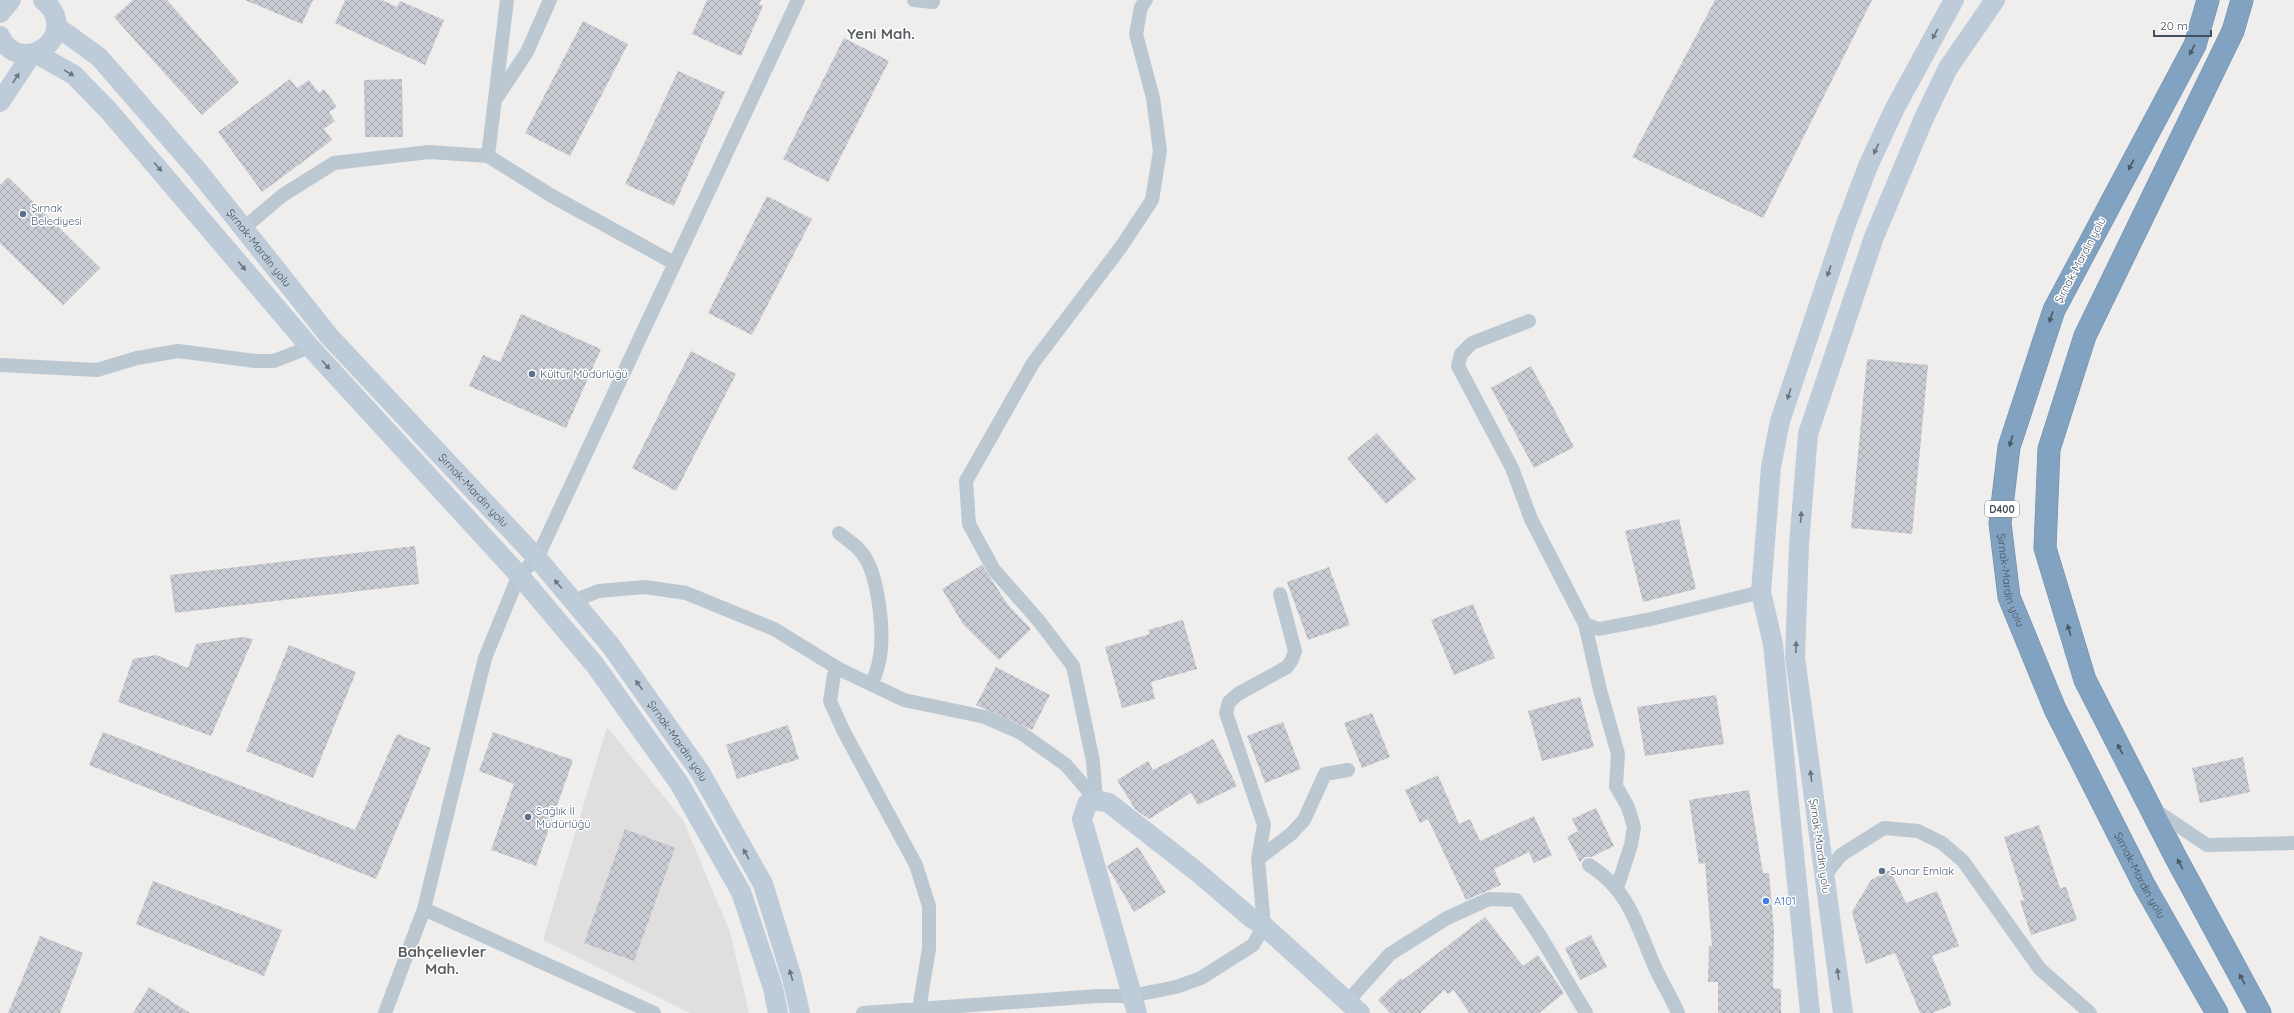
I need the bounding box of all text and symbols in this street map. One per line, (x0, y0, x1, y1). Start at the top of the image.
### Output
scale bar (2154, 12, 2211, 38)
text: 20 m (2160, 18, 2188, 33)
district label: Yeni Mah. (847, 24, 915, 43)
one-way arrow (1932, 28, 1939, 40)
one-way arrow (2189, 45, 2195, 56)
one-way arrow (63, 69, 75, 76)
one-way arrow (12, 73, 20, 83)
one-way arrow (1872, 144, 1878, 156)
one-way arrow (2128, 159, 2134, 171)
one-way arrow (153, 162, 162, 173)
place label: Şırnak Belediyesi (31, 201, 82, 228)
street label: Şırnak-Mardin yolu (224, 206, 294, 290)
marker: Şırnak Belediyesi (18, 209, 28, 219)
street label: Şırnak-Mardin yolu (2051, 214, 2109, 306)
one-way arrow (237, 261, 246, 272)
one-way arrow (1826, 265, 1832, 277)
one-way arrow (2048, 312, 2054, 324)
one-way arrow (321, 361, 330, 370)
place label: Kültür Müdürlüğü (540, 367, 628, 381)
marker: Kültür Müdürlüğü (527, 369, 537, 379)
one-way arrow (1786, 389, 1792, 401)
one-way arrow (2008, 435, 2014, 447)
street label: Şırnak-Mardin yolu (436, 450, 511, 530)
road number: D400 (1985, 501, 2019, 517)
one-way arrow (1798, 511, 1804, 523)
street label: Şırnak-Mardin yolu (1994, 532, 2027, 629)
one-way arrow (553, 578, 562, 589)
one-way arrow (2066, 623, 2072, 635)
one-way arrow (1792, 641, 1799, 653)
one-way arrow (635, 680, 643, 691)
street label: Şırnak-Mardin yolu (645, 698, 711, 784)
one-way arrow (2117, 743, 2123, 755)
one-way arrow (1808, 770, 1814, 782)
street label: Şırnak-Mardin yolu (1806, 798, 1834, 894)
place label: Sağlık İl Müdürlüğü (536, 804, 591, 831)
marker: Sağlık İl Müdürlüğü (523, 812, 533, 822)
street label: Şırnak-Mardin yolu (2111, 830, 2169, 921)
one-way arrow (743, 848, 749, 860)
one-way arrow (2177, 858, 2183, 870)
place label: Sunar Emlak (1890, 864, 1954, 878)
marker: Sunar Emlak (1877, 866, 1887, 876)
place label: A101 (1774, 894, 1796, 908)
marker: A101 (1761, 896, 1771, 906)
district label: Bahçelievler Mah. (398, 942, 487, 978)
one-way arrow (1835, 968, 1841, 980)
one-way arrow (788, 969, 794, 981)
one-way arrow (2238, 973, 2245, 985)

